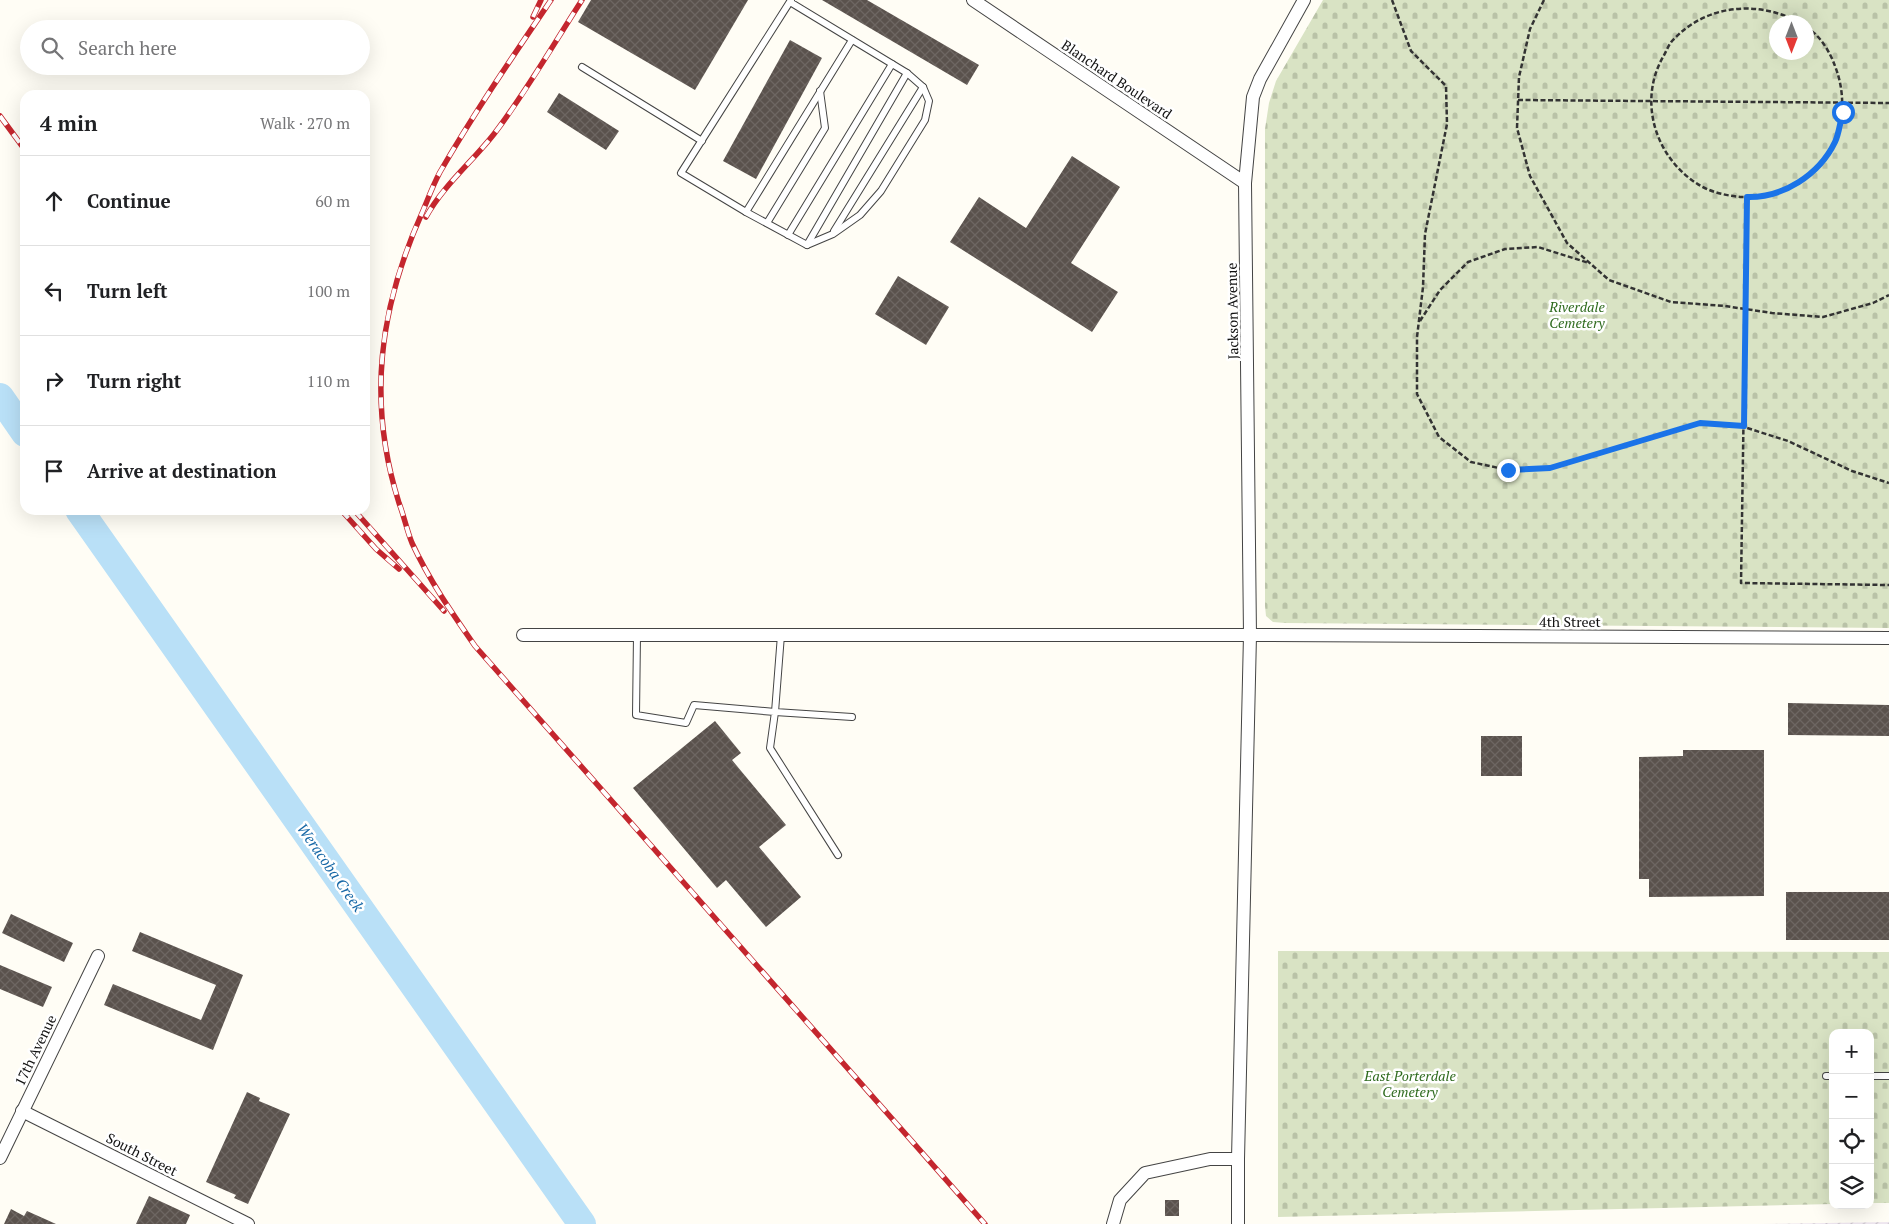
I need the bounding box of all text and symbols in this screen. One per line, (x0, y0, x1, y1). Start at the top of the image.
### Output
north arrow (1769, 15, 1814, 60)
search box (20, 20, 370, 75)
icon: search (38, 34, 66, 62)
text: Search here (78, 35, 177, 60)
street label: Blanchard Boulevard (1058, 35, 1176, 123)
route start (1832, 101, 1855, 124)
text: 4 min (40, 109, 97, 137)
text: Walk · 270 m (260, 112, 350, 134)
icon: ahead (40, 187, 68, 215)
text: Continue (87, 188, 171, 213)
text: 60 m (315, 190, 350, 212)
street label: Jackson Avenue (1222, 262, 1242, 360)
icon: left (40, 277, 68, 305)
text: Turn left (87, 278, 168, 303)
text: 100 m (307, 280, 350, 302)
park label: Riverdale Cemetery (1548, 297, 1605, 332)
icon: right (40, 367, 68, 395)
text: Turn right (87, 368, 181, 393)
text: 110 m (307, 370, 350, 392)
icon: arrive (40, 457, 68, 485)
text: Arrive at destination (87, 458, 276, 483)
route end (1497, 459, 1520, 482)
street label: 4th Street (1539, 612, 1602, 631)
water label: Weracoba Creek (293, 819, 369, 916)
street label: 17th Avenue (10, 1011, 60, 1089)
map controls (1829, 1029, 1874, 1209)
button: + (1829, 1029, 1874, 1074)
park label: East Porterdale Cemetery (1363, 1066, 1456, 1101)
button: − (1829, 1074, 1874, 1119)
button: locate (1829, 1119, 1874, 1164)
street label: South Street (103, 1128, 182, 1180)
button: layers (1829, 1164, 1874, 1209)

